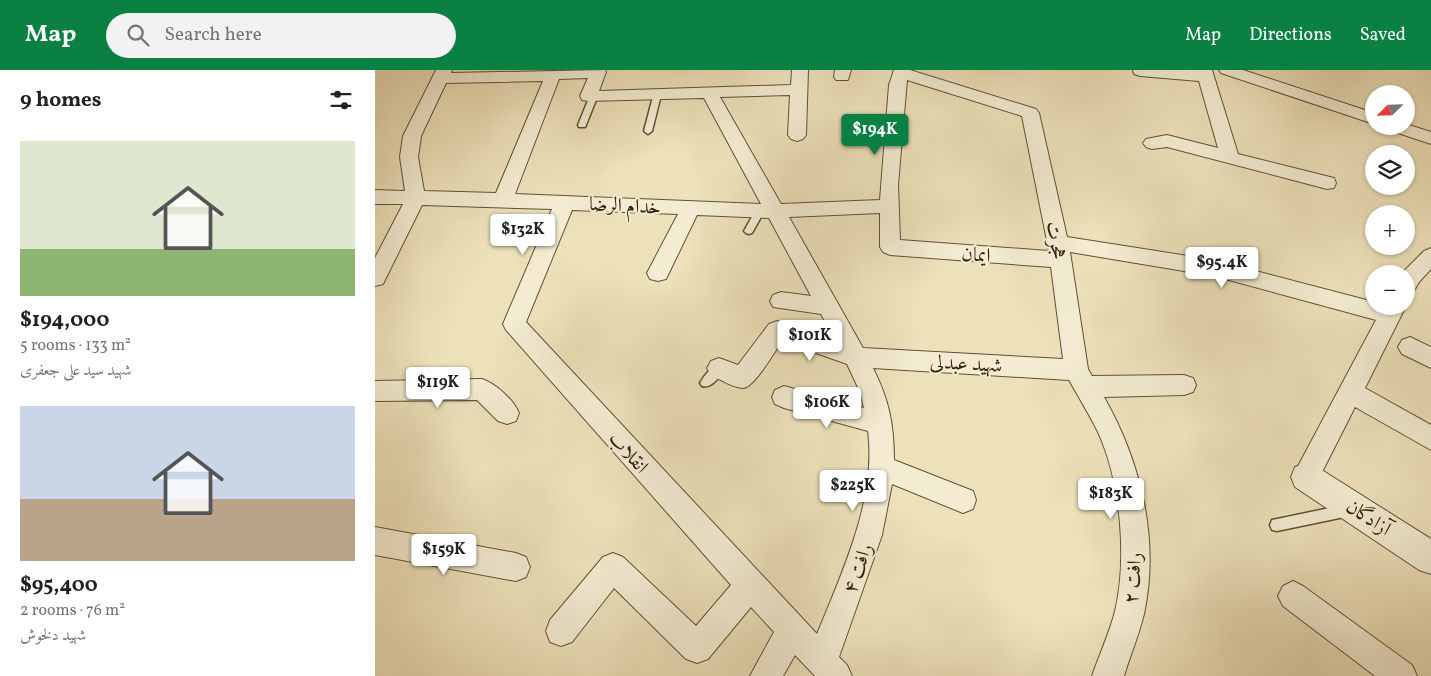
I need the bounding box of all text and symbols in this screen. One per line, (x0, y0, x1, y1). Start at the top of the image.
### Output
search box (106, 13, 456, 58)
text: Map (25, 18, 76, 52)
icon: search (124, 21, 152, 49)
text: Search here (164, 22, 262, 48)
text: Map (1185, 23, 1221, 48)
text: Directions (1249, 23, 1332, 48)
text: Saved (1360, 23, 1406, 48)
north arrow (1365, 85, 1415, 135)
map controls (1365, 85, 1415, 315)
text: 9 homes (20, 86, 101, 115)
icon: filters (327, 86, 355, 114)
pin: $194K (840, 114, 910, 156)
text: $194K (852, 119, 898, 141)
button: layers (1365, 145, 1415, 195)
icon: home (143, 173, 233, 263)
street label: خدام الرضا (588, 191, 662, 225)
button: + (1365, 205, 1415, 255)
pin: $132K (488, 214, 558, 256)
text: $132K (501, 219, 545, 241)
street label: هجرت (1038, 219, 1072, 262)
street label: ایمان (960, 241, 991, 271)
pin: $95.4K (1181, 246, 1263, 289)
text: $95.4K (1196, 252, 1248, 274)
button: − (1365, 265, 1415, 315)
text: $194,000 (20, 306, 109, 335)
pin: $101K (775, 320, 845, 362)
text: $101K (788, 325, 832, 347)
text: 5 rooms · 133 m² (20, 335, 131, 357)
street label: شهید عبدلی (929, 349, 1003, 381)
text: شهید سید علی جعفری (20, 360, 131, 382)
pin: $119K (403, 366, 473, 409)
text: $119K (417, 372, 459, 394)
pin: $106K (792, 386, 862, 429)
text: $106K (804, 392, 850, 414)
street label: انقلاب (601, 426, 654, 481)
icon: home (143, 438, 233, 528)
pin: $225K (818, 470, 888, 512)
text: $225K (831, 475, 875, 497)
pin: $183K (1076, 478, 1146, 520)
text: $183K (1089, 483, 1133, 505)
street label: آزادگان (1340, 494, 1398, 545)
pin: $159K (409, 534, 479, 576)
text: $159K (422, 539, 466, 561)
street label: رافت ۴ (837, 540, 881, 598)
street label: رافت ۲ (1118, 551, 1150, 605)
text: $95,400 (20, 571, 98, 600)
text: 2 rooms · 76 m² (20, 600, 125, 622)
text: شهید دلخوش (20, 625, 86, 647)

